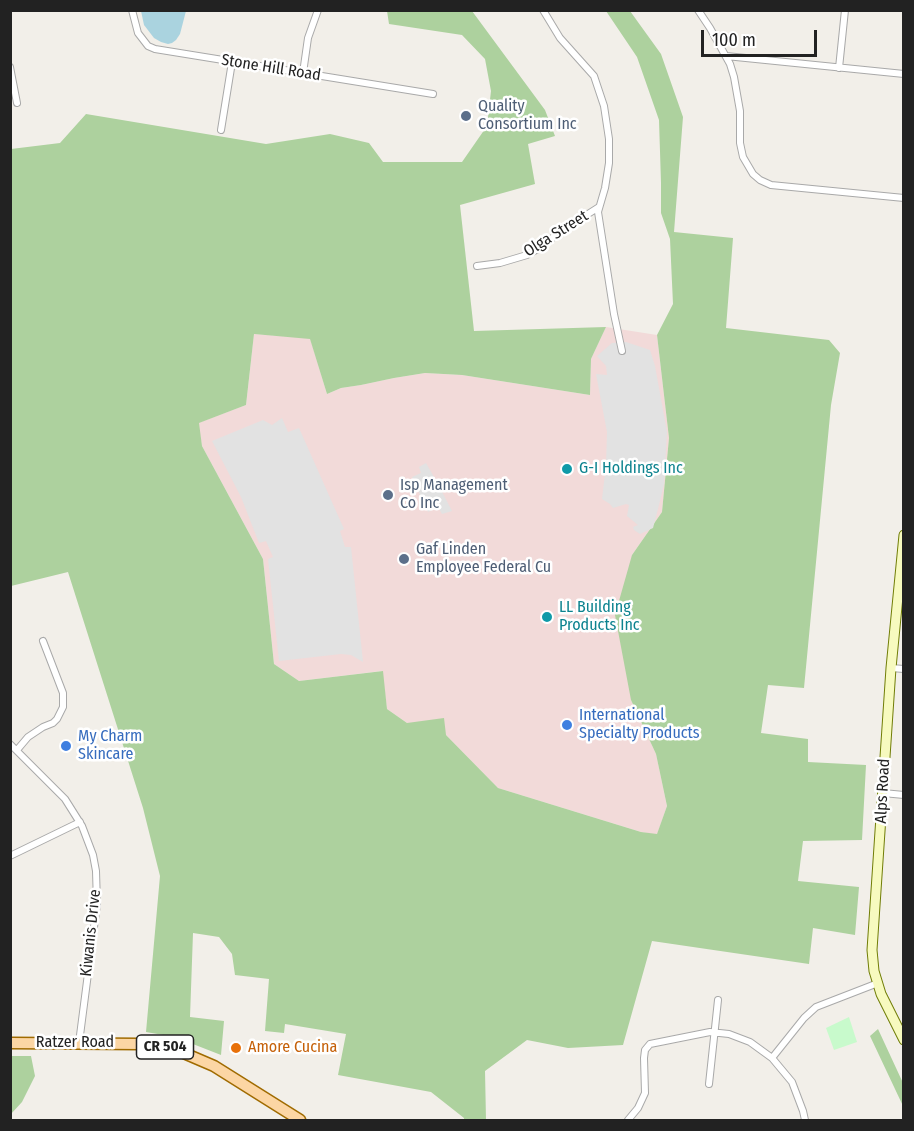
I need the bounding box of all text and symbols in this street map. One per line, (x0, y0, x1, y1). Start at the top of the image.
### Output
scale bar (704, 18, 820, 56)
text: 100 m (712, 29, 756, 51)
street label: Stone Hill Road (220, 51, 322, 85)
place label: Quality Consortium Inc (478, 97, 577, 135)
marker: Quality Consortium Inc (459, 109, 473, 123)
street label: Olga Street (520, 207, 592, 261)
place label: G-I Holdings Inc (579, 459, 683, 479)
marker: G-I Holdings Inc (560, 462, 574, 476)
place label: Isp Management Co Inc (400, 476, 508, 514)
marker: Isp Management Co Inc (381, 488, 395, 502)
place label: Gaf Linden Employee Federal Cu (416, 540, 551, 578)
marker: Gaf Linden Employee Federal Cu (397, 552, 411, 566)
place label: LL Building Products Inc (559, 598, 640, 636)
marker: LL Building Products Inc (540, 610, 554, 624)
place label: International Specialty Products (579, 706, 700, 744)
marker: International Specialty Products (560, 718, 574, 732)
place label: My Charm Skincare (78, 727, 142, 765)
marker: My Charm Skincare (59, 739, 73, 753)
street label: Alps Road (872, 758, 894, 824)
street label: Kiwanis Drive (77, 888, 105, 978)
street label: Ratzer Road (36, 1033, 114, 1053)
road number: CR 504 (136, 1035, 194, 1059)
place label: Amore Cucina (248, 1038, 337, 1058)
marker: Amore Cucina (229, 1041, 243, 1055)

